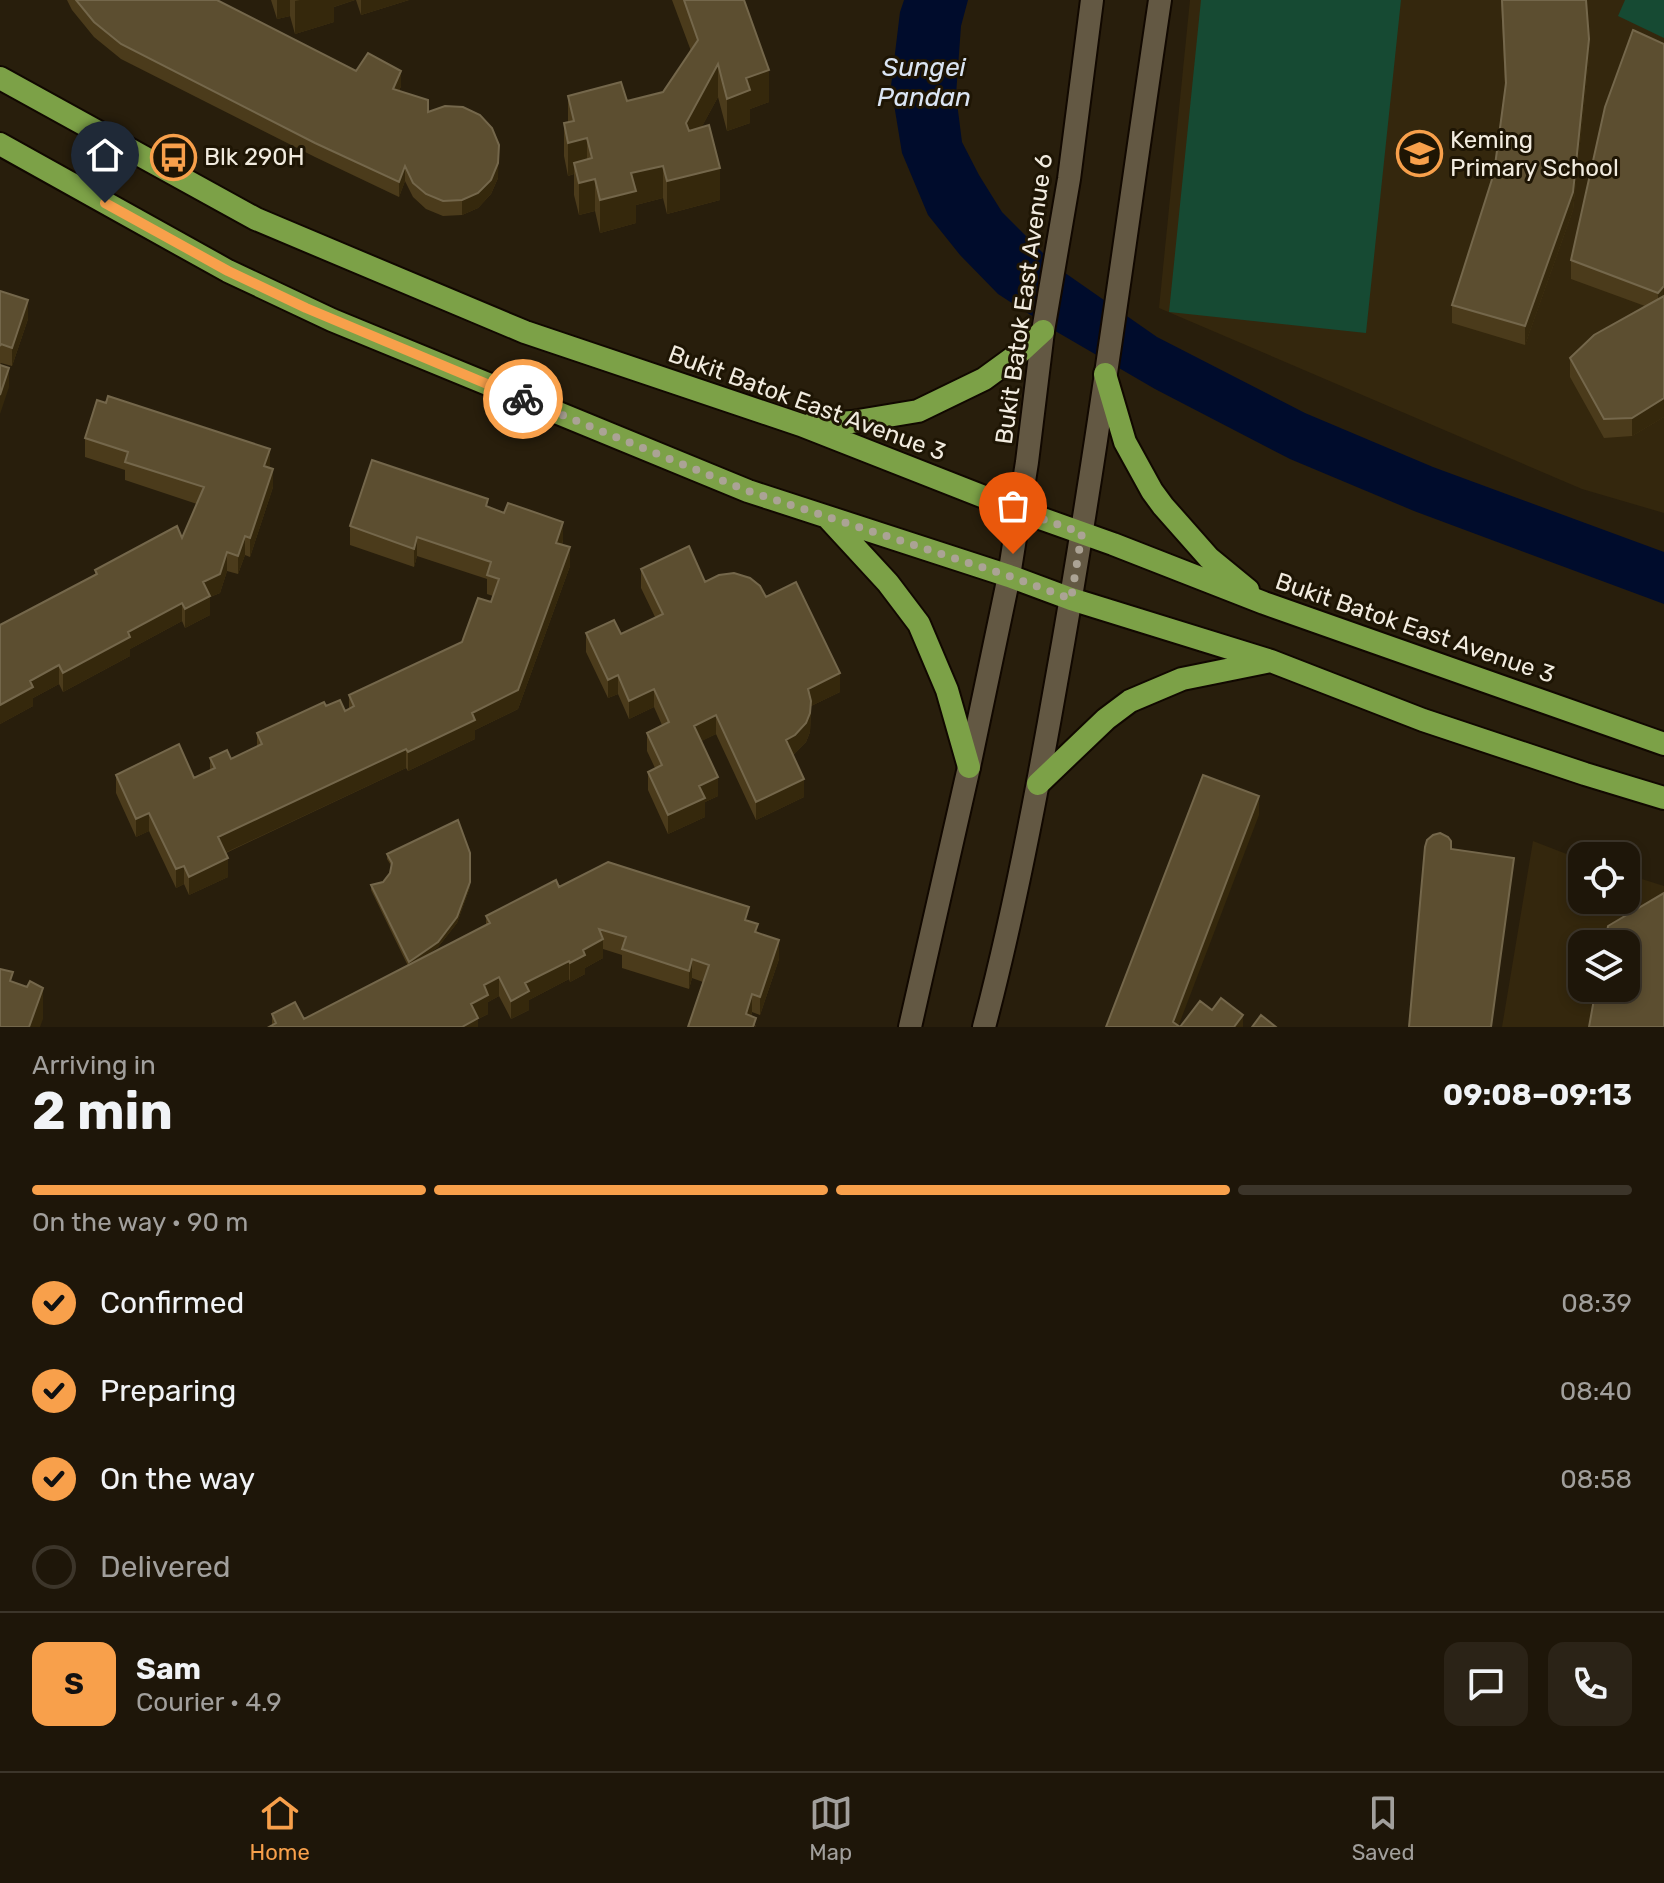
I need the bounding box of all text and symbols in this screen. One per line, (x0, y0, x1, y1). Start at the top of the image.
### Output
water label: Sungei Pandan (877, 52, 971, 113)
pin (71, 121, 139, 203)
place label: Keming Primary School (1450, 126, 1619, 182)
school or university icon: Keming Primary School (1395, 130, 1443, 178)
icon: home (83, 133, 127, 177)
bus stop icon: Blk 290H (149, 133, 197, 181)
place label: Blk 290H (204, 143, 305, 171)
street label: Bukit Batok East Avenue 6 (990, 152, 1058, 446)
street label: Bukit Batok East Avenue 3 (664, 340, 950, 466)
courier (483, 359, 563, 439)
icon: bike (501, 377, 545, 421)
pin (979, 472, 1047, 554)
icon: bag (991, 484, 1035, 528)
street label: Bukit Batok East Avenue 3 (1272, 567, 1558, 689)
map controls (1568, 842, 1640, 1002)
button: locate (1568, 842, 1640, 914)
button: layers (1568, 930, 1640, 1002)
text: Arriving in (32, 1050, 156, 1081)
text: 09:08–09:13 (1443, 1077, 1632, 1113)
text: 2 min (32, 1080, 173, 1142)
text: On the way · 90 m (32, 1207, 248, 1238)
icon: check (32, 1281, 76, 1325)
text: Confirmed (100, 1285, 244, 1321)
text: 08:39 (1561, 1288, 1632, 1319)
icon: check (32, 1369, 76, 1413)
text: Preparing (100, 1373, 236, 1409)
text: 08:40 (1560, 1376, 1632, 1407)
icon: check (32, 1457, 76, 1501)
text: On the way (100, 1461, 255, 1497)
text: 08:58 (1560, 1464, 1632, 1495)
text: Delivered (100, 1549, 231, 1585)
button: chat (1444, 1642, 1528, 1726)
button: phone (1548, 1642, 1632, 1726)
text: Sam (136, 1651, 201, 1687)
text: S (64, 1666, 84, 1702)
text: Courier · 4.9 (136, 1687, 282, 1718)
tab: Home (249, 1791, 310, 1866)
tab: Map (809, 1791, 853, 1866)
tab: Saved (1352, 1791, 1414, 1866)

